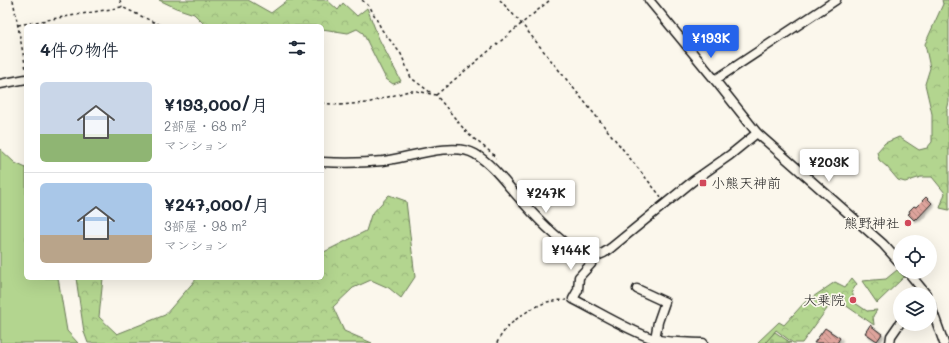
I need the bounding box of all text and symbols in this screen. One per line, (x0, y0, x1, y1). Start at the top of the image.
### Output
pin: ¥193K (683, 25, 739, 59)
text: ¥193K (692, 29, 730, 46)
icon: filters (286, 37, 308, 59)
text: 4件の物件 (40, 38, 119, 60)
text: ¥193,000/月 (164, 93, 268, 115)
icon: home (72, 98, 120, 146)
text: 2部屋 · 68 m² (164, 117, 246, 134)
text: マンション (164, 136, 228, 153)
pin: ¥203K (801, 149, 857, 183)
text: ¥203K (809, 153, 849, 170)
place label: 小熊天神前 (711, 173, 781, 192)
marker: 小熊天神前 (698, 178, 708, 188)
pin: ¥247K (518, 180, 574, 214)
text: ¥247K (526, 184, 566, 201)
text: ¥247,000/月 (164, 193, 270, 215)
icon: home (72, 199, 120, 247)
place label: 熊野神社 (844, 213, 900, 232)
text: 3部屋 · 98 m² (164, 217, 247, 234)
marker: 熊野神社 (903, 218, 913, 228)
map controls (893, 235, 937, 331)
button: locate (893, 235, 937, 279)
text: マンション (164, 236, 228, 253)
pin: ¥144K (543, 237, 599, 271)
text: ¥144K (551, 241, 591, 258)
button: layers (893, 287, 937, 331)
place label: 大乗院 (803, 290, 845, 309)
marker: 大乗院 (848, 295, 858, 305)

